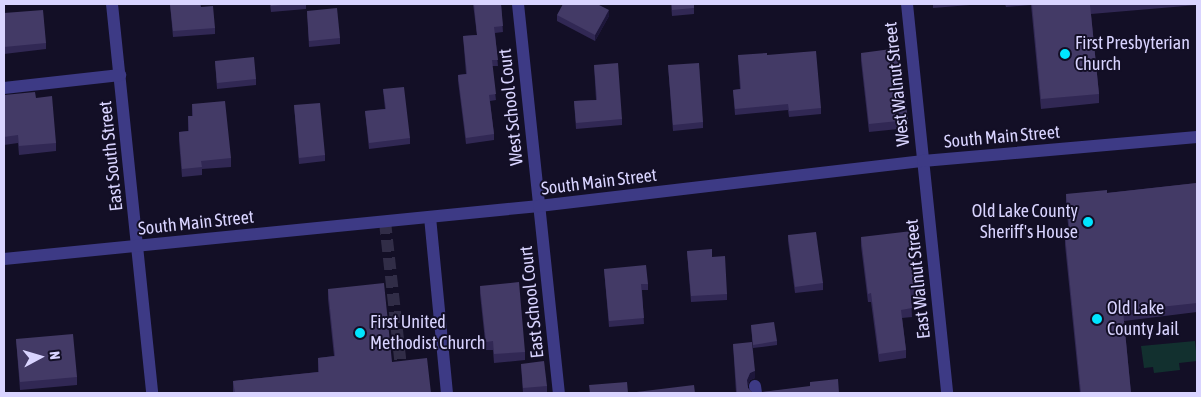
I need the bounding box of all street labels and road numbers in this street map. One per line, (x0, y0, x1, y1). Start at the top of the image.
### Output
street label: West Walnut Street (880, 21, 914, 147)
street label: West School Court (494, 48, 528, 166)
street label: East South Street (94, 100, 128, 212)
street label: South Main Street (943, 121, 1061, 153)
street label: South Main Street (540, 164, 658, 200)
street label: South Main Street (137, 206, 255, 240)
street label: East Walnut Street (901, 218, 935, 340)
street label: East School Court (515, 245, 549, 359)

